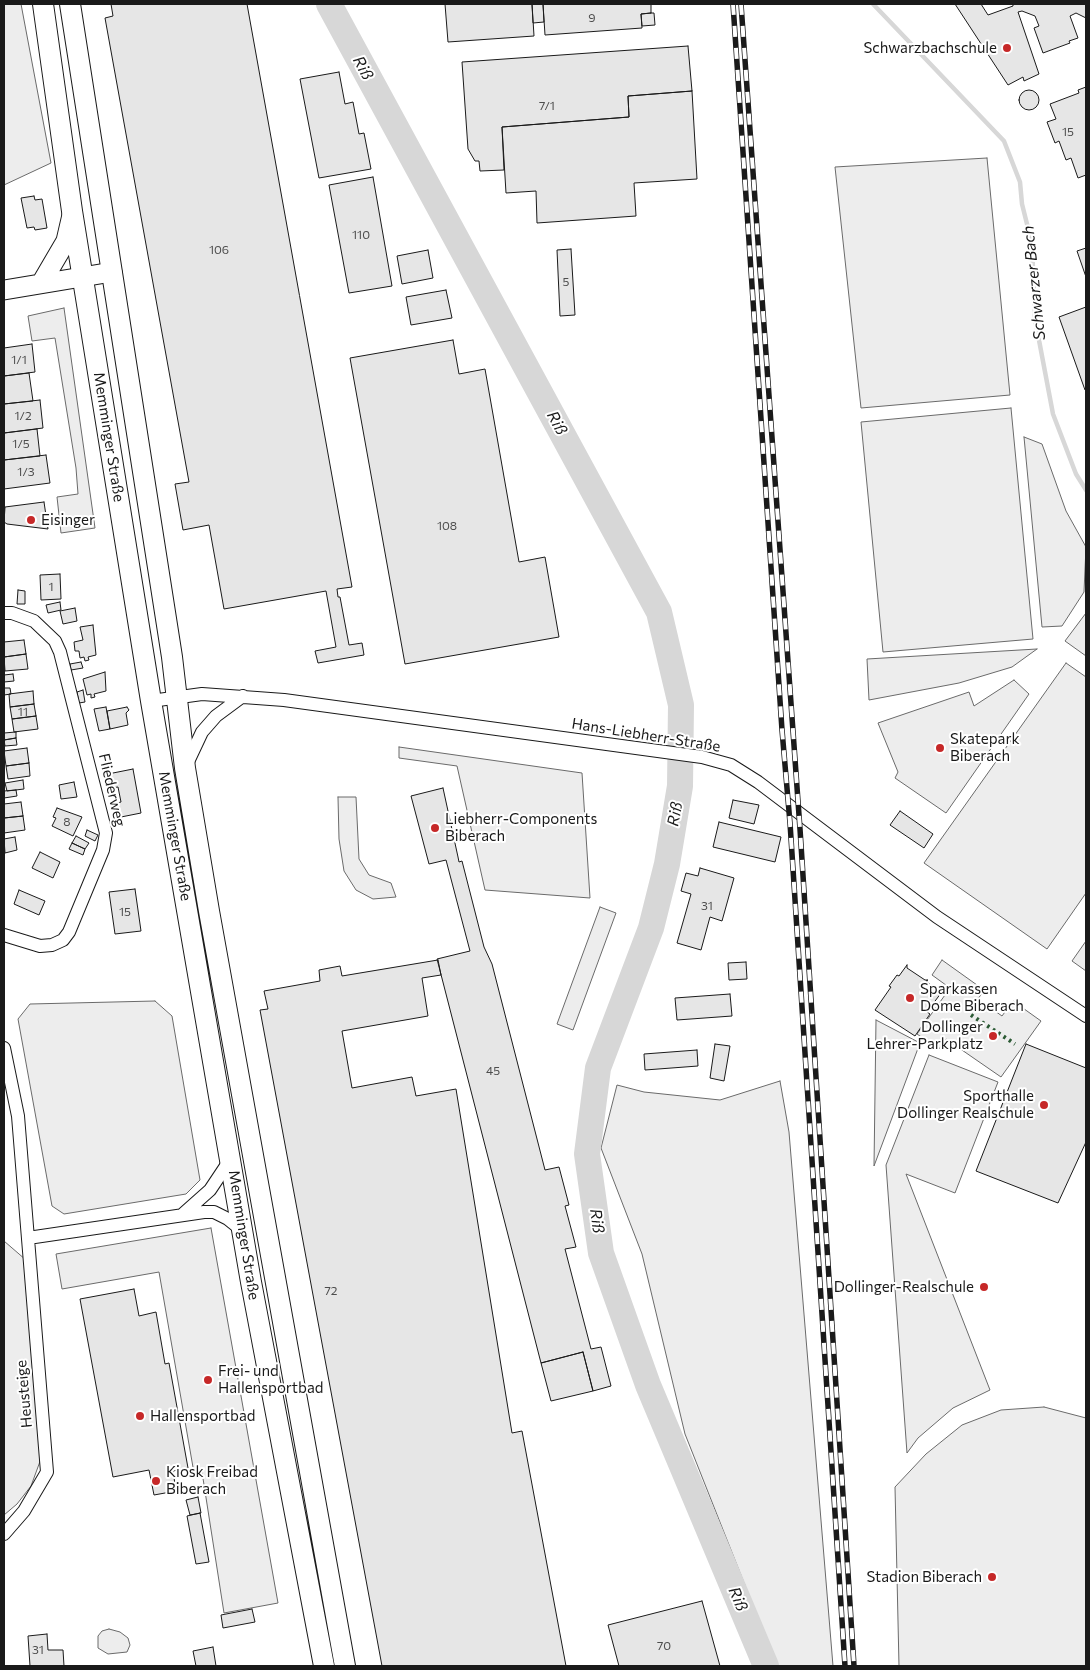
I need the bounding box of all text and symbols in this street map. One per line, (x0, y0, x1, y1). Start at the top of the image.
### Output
house number: 9 (588, 11, 596, 25)
place label: Schwarzbachschule (864, 39, 997, 57)
marker: Schwarzbachschule (1001, 42, 1013, 54)
water label: Riß (349, 53, 377, 83)
house number: 7/1 (539, 99, 555, 113)
house number: 15 (1062, 125, 1074, 139)
water label: Schwarzer Bach (1018, 225, 1050, 341)
house number: 110 (352, 228, 370, 242)
house number: 106 (209, 243, 229, 257)
house number: 5 (563, 275, 569, 289)
house number: 1/1 (11, 353, 27, 367)
street label: Memminger Straße (90, 371, 128, 503)
water label: Riß (543, 408, 571, 438)
house number: 1/2 (14, 409, 32, 423)
house number: 1/5 (12, 437, 30, 451)
house number: 1/3 (17, 465, 35, 479)
place label: Eisinger (41, 511, 95, 529)
marker: Eisinger (25, 514, 37, 526)
house number: 108 (437, 519, 457, 533)
house number: 1 (48, 580, 54, 594)
house number: 11 (18, 705, 28, 719)
street label: Hans-Liebherr-Straße (570, 714, 722, 756)
place label: Skatepark Biberach (950, 730, 1020, 765)
marker: Skatepark Biberach (934, 742, 946, 754)
street label: Fliederweg (95, 752, 129, 828)
street label: Memminger Straße (155, 770, 195, 902)
water label: Riß (663, 800, 687, 828)
place label: Liebherr-Components Biberach (445, 810, 597, 845)
house number: 8 (63, 815, 71, 829)
marker: Liebherr-Components Biberach (429, 822, 441, 834)
house number: 31 (701, 899, 713, 913)
house number: 15 (119, 905, 131, 919)
place label: Sparkassen Dome Biberach (920, 980, 1024, 1015)
marker: Sparkassen Dome Biberach (904, 992, 916, 1004)
place label: Dollinger Lehrer-Parkplatz (866, 1018, 983, 1053)
marker: Dollinger Lehrer-Parkplatz (987, 1030, 999, 1042)
house number: 45 (486, 1064, 500, 1078)
place label: Sporthalle Dollinger Realschule (897, 1087, 1034, 1122)
marker: Sporthalle Dollinger Realschule (1038, 1099, 1050, 1111)
street label: Memminger Straße (225, 1169, 263, 1301)
water label: Riß (586, 1208, 608, 1234)
place label: Dollinger-Realschule (834, 1278, 974, 1296)
marker: Dollinger-Realschule (978, 1281, 990, 1293)
house number: 72 (325, 1284, 337, 1298)
street label: Heusteige (12, 1359, 36, 1429)
place label: Frei- und Hallensportbad (218, 1362, 323, 1397)
marker: Frei- und Hallensportbad (202, 1374, 214, 1386)
place label: Hallensportbad (150, 1407, 255, 1425)
marker: Hallensportbad (134, 1410, 146, 1422)
place label: Kiosk Freibad Biberach (166, 1463, 258, 1498)
marker: Kiosk Freibad Biberach (150, 1475, 162, 1487)
place label: Stadion Biberach (866, 1568, 982, 1586)
marker: Stadion Biberach (986, 1571, 998, 1583)
water label: Riß (724, 1584, 752, 1614)
house number: 70 (657, 1639, 671, 1653)
house number: 31 (32, 1643, 44, 1657)

